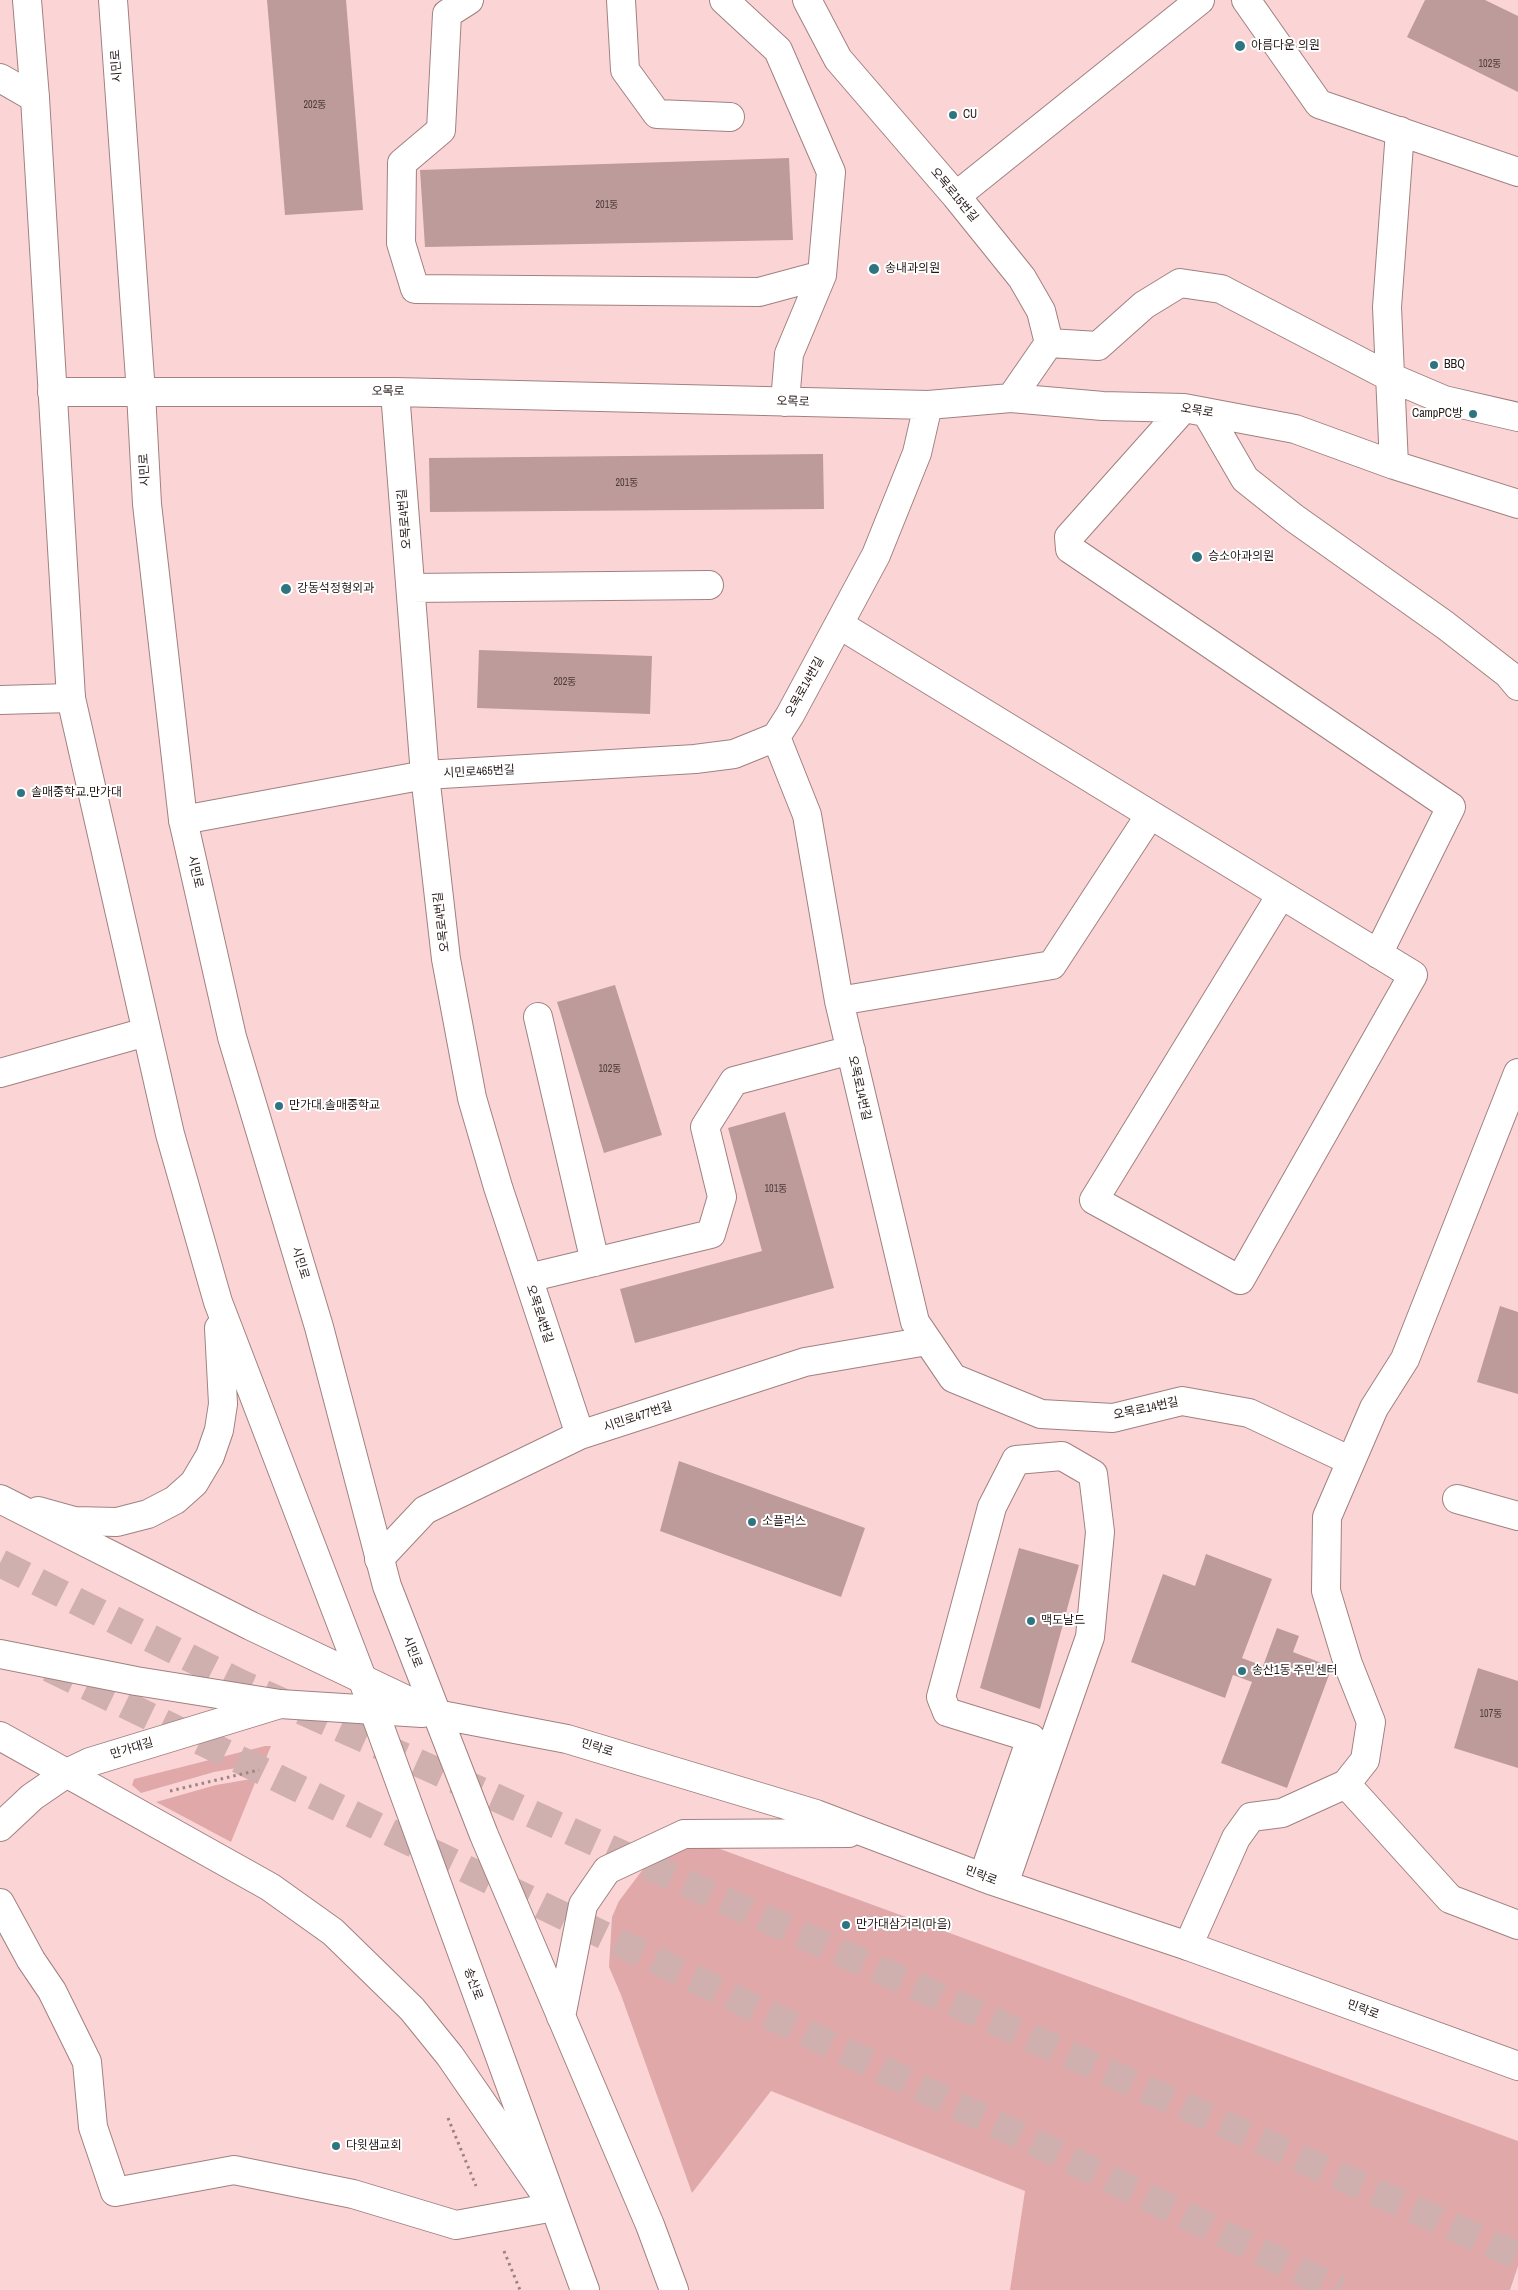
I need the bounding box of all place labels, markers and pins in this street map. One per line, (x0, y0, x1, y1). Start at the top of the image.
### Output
marker: 아름다운 의원 (1233, 39, 1247, 53)
place label: 아름다운 의원 (1251, 39, 1320, 53)
place label: CU (963, 108, 977, 122)
marker: CU (947, 109, 959, 121)
marker: 송내과의원 (867, 262, 881, 276)
place label: 송내과의원 (885, 262, 940, 276)
place label: BBQ (1444, 358, 1465, 372)
marker: BBQ (1428, 359, 1440, 371)
place label: CampPC방 (1412, 407, 1463, 421)
marker: CampPC방 (1467, 408, 1479, 420)
marker: 승소아과의원 (1190, 550, 1204, 564)
place label: 승소아과의원 (1208, 550, 1274, 564)
marker: 강동석정형외과 (279, 582, 293, 596)
place label: 강동석정형외과 (297, 582, 374, 596)
place label: 솔매중학교.만가대 (31, 786, 122, 800)
marker: 솔매중학교.만가대 (15, 787, 27, 799)
place label: 만가대.솔매중학교 (289, 1099, 380, 1113)
marker: 만가대.솔매중학교 (273, 1100, 285, 1112)
place label: 소플러스 (762, 1515, 806, 1529)
marker: 소플러스 (746, 1516, 758, 1528)
place label: 맥도날드 (1041, 1614, 1085, 1628)
marker: 맥도날드 (1025, 1615, 1037, 1627)
place label: 송산1동 주민센터 (1252, 1664, 1337, 1678)
marker: 송산1동 주민센터 (1236, 1665, 1248, 1677)
place label: 만가대삼거리(마을) (856, 1918, 951, 1932)
marker: 만가대삼거리(마을) (840, 1919, 852, 1931)
place label: 다윗샘교회 (346, 2139, 401, 2153)
marker: 다윗샘교회 (330, 2140, 342, 2152)

